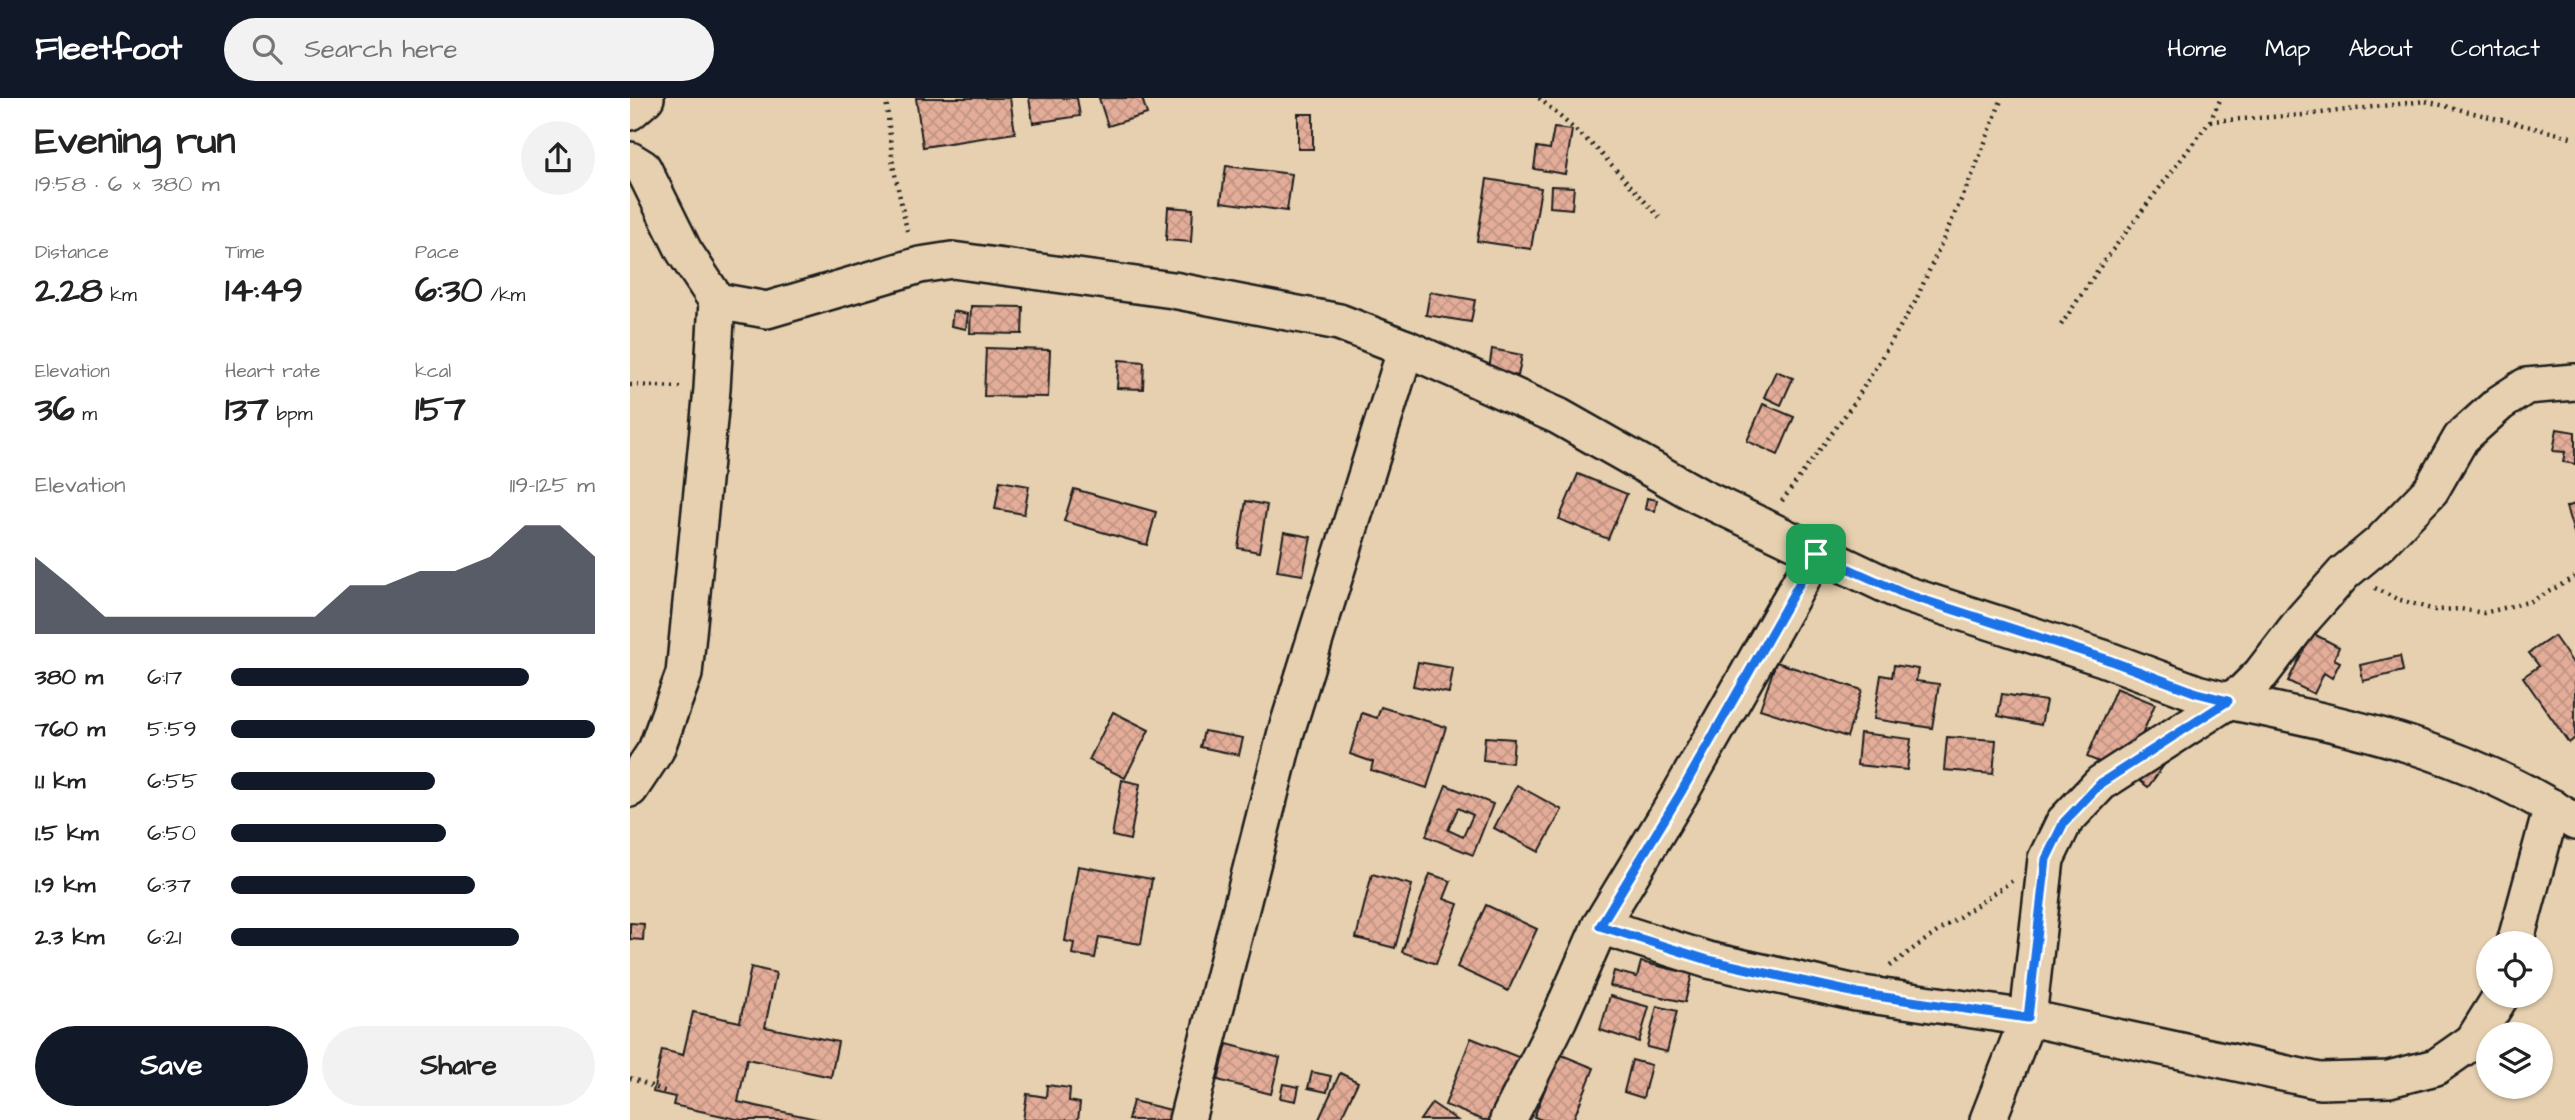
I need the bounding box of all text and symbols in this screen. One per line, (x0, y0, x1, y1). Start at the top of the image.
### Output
search box (224, 18, 714, 81)
text: Fleetfoot (35, 26, 182, 72)
icon: search (248, 30, 286, 68)
text: Search here (304, 31, 458, 67)
text: Home (2167, 32, 2227, 66)
text: Map (2265, 32, 2310, 66)
text: About (2348, 32, 2413, 66)
text: Contact (2451, 32, 2540, 66)
text: Evening run (35, 116, 236, 168)
button: share (521, 121, 595, 195)
text: 19:58 · 6 × 380 m (35, 168, 220, 200)
text: Distance (35, 239, 109, 266)
text: Time (225, 239, 265, 266)
text: Pace (415, 239, 459, 266)
text: 2.28 (35, 266, 103, 315)
text: 14:49 (225, 266, 303, 315)
text: 6:30 (415, 266, 483, 315)
text: km (103, 282, 137, 309)
text: /km (483, 282, 525, 309)
text: Elevation (35, 358, 110, 385)
text: Heart rate (225, 358, 320, 385)
text: kcal (415, 358, 451, 385)
text: 36 (35, 385, 75, 434)
text: 137 (225, 385, 269, 434)
text: 157 (415, 385, 466, 434)
text: m (75, 401, 97, 428)
text: bpm (269, 401, 312, 428)
text: Elevation (35, 469, 126, 501)
text: 119–125 m (509, 469, 595, 501)
pin (1786, 524, 1846, 584)
icon: arrive (1797, 535, 1835, 573)
text: 380 m (35, 661, 103, 693)
text: 6:17 (147, 661, 182, 693)
text: 760 m (35, 713, 105, 745)
text: 5:59 (147, 713, 197, 745)
text: 1.1 km (35, 765, 85, 797)
text: 6:55 (147, 765, 198, 797)
text: 1.5 km (35, 817, 99, 849)
text: 6:50 (147, 817, 196, 849)
text: 1.9 km (35, 869, 96, 901)
text: 6:37 (147, 869, 191, 901)
text: 2.3 km (35, 921, 104, 953)
text: 6:21 (147, 921, 181, 953)
map controls (2476, 931, 2553, 1099)
button: locate (2476, 931, 2553, 1008)
button: layers (2476, 1022, 2553, 1099)
button: Save (35, 1026, 308, 1106)
button: Share (322, 1026, 595, 1106)

